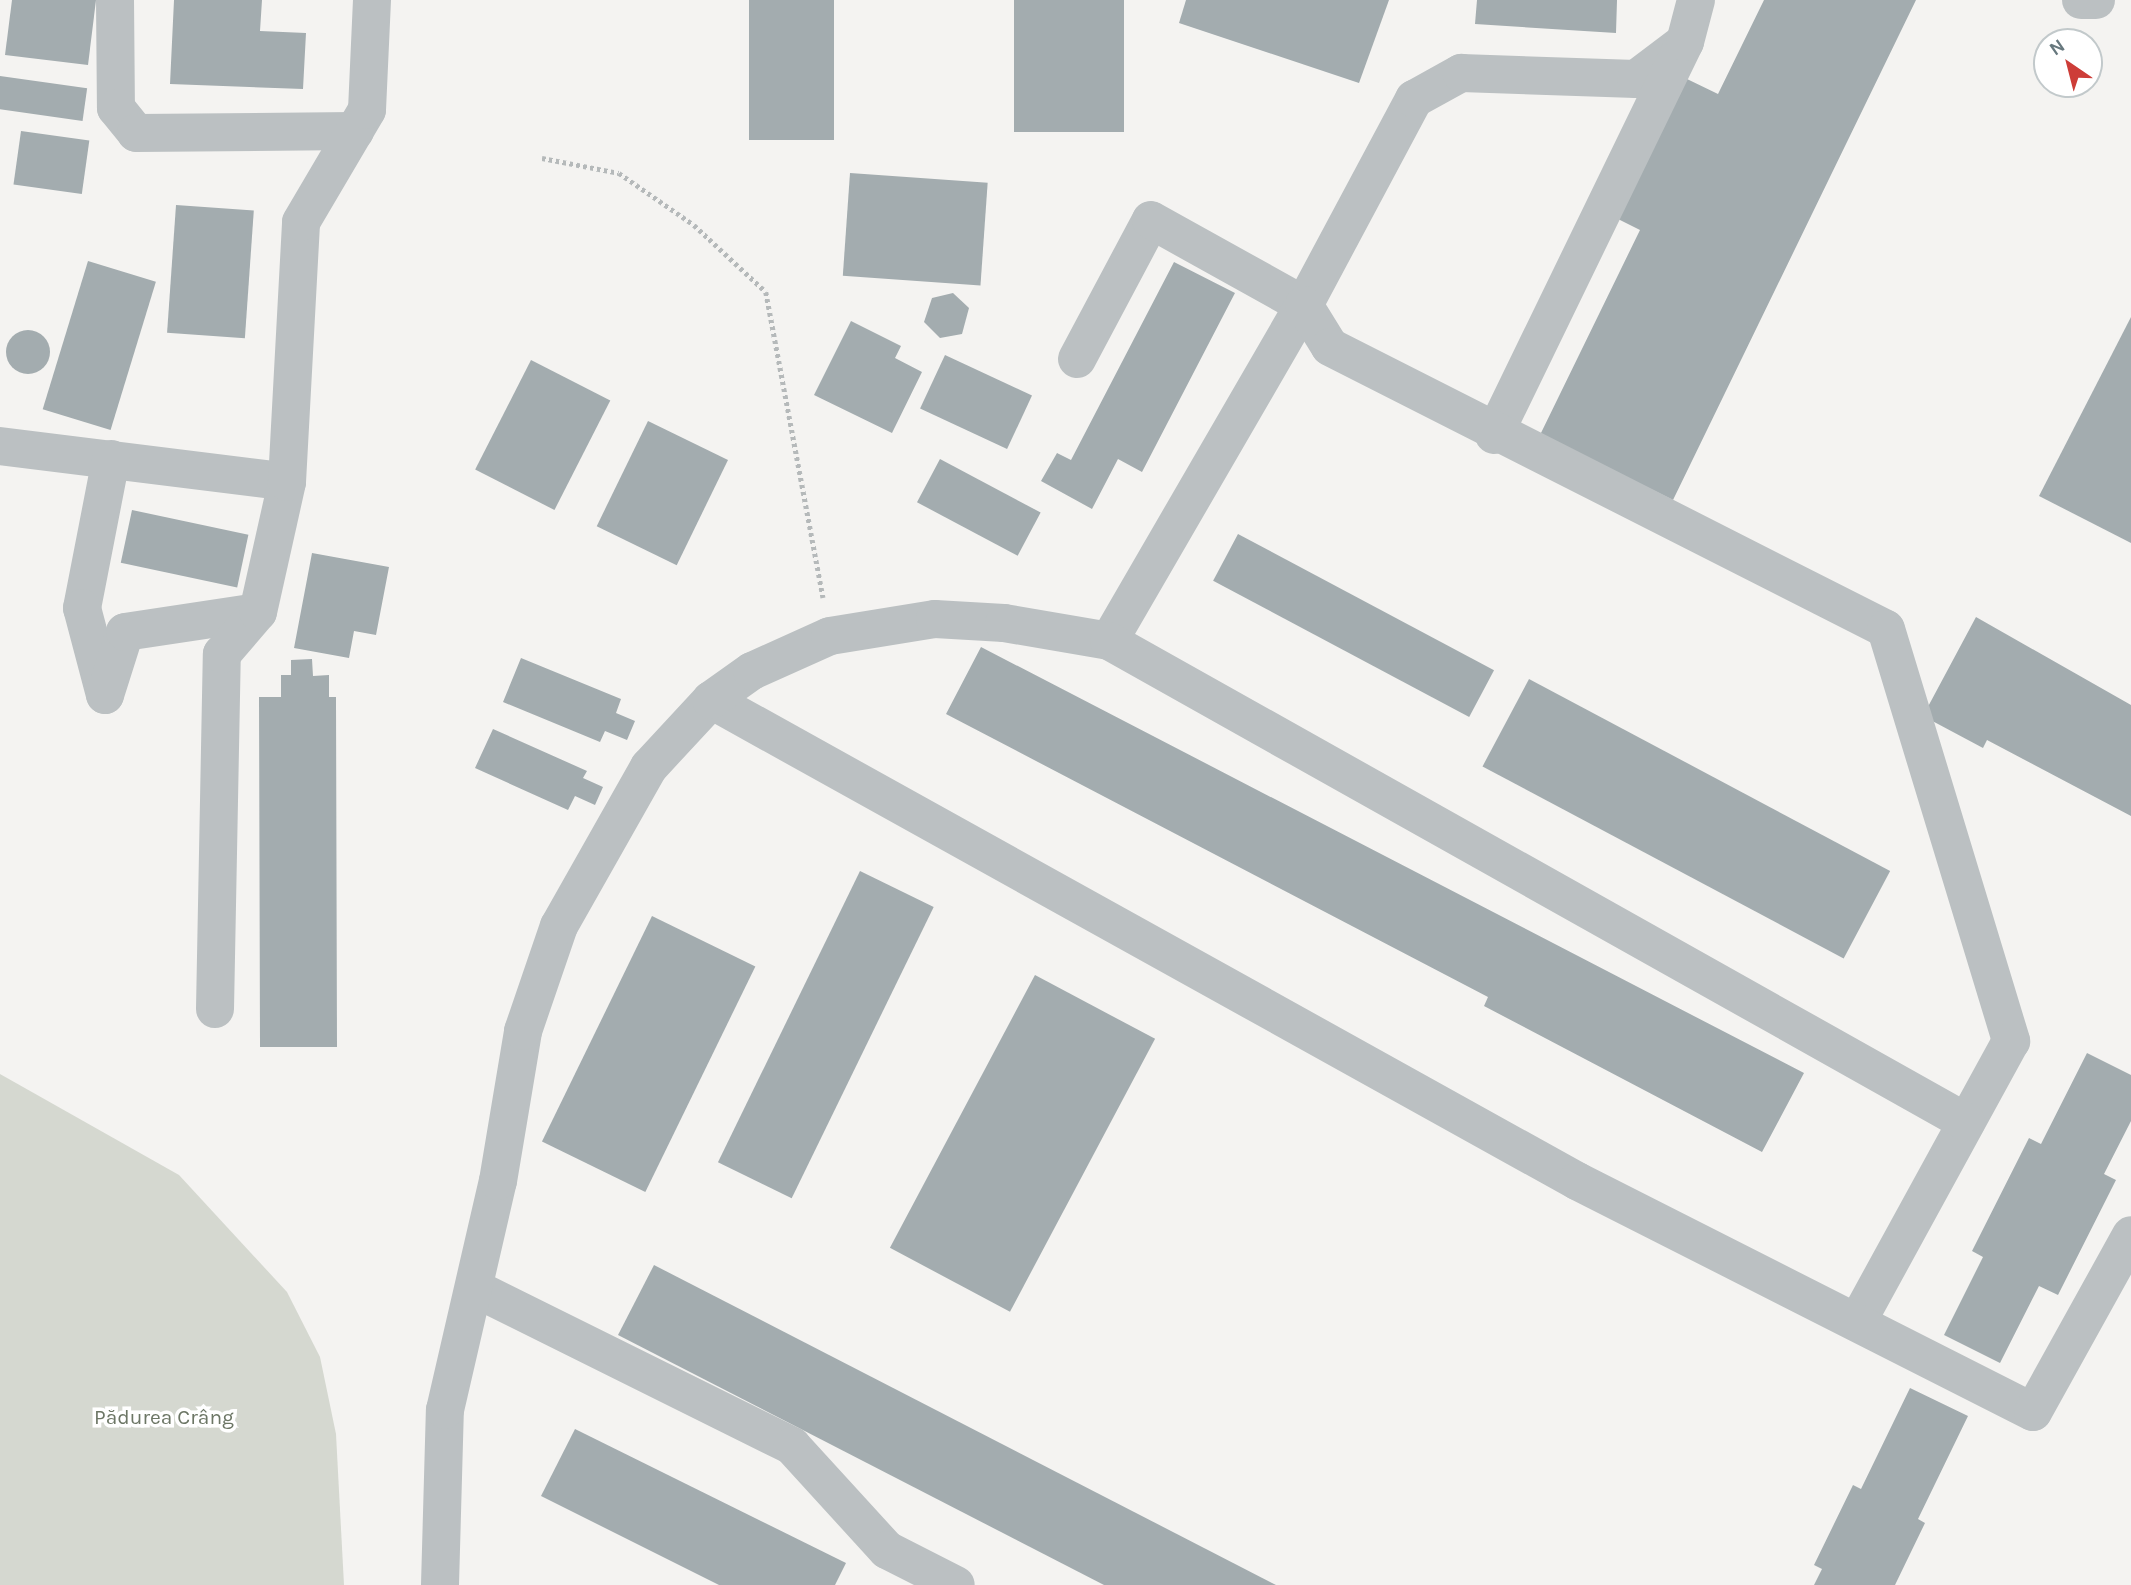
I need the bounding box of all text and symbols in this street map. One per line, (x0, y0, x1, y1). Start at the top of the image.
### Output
north arrow (2033, 28, 2103, 98)
text: N (2045, 35, 2069, 60)
park label: Pădurea Crâng (94, 1404, 234, 1430)

